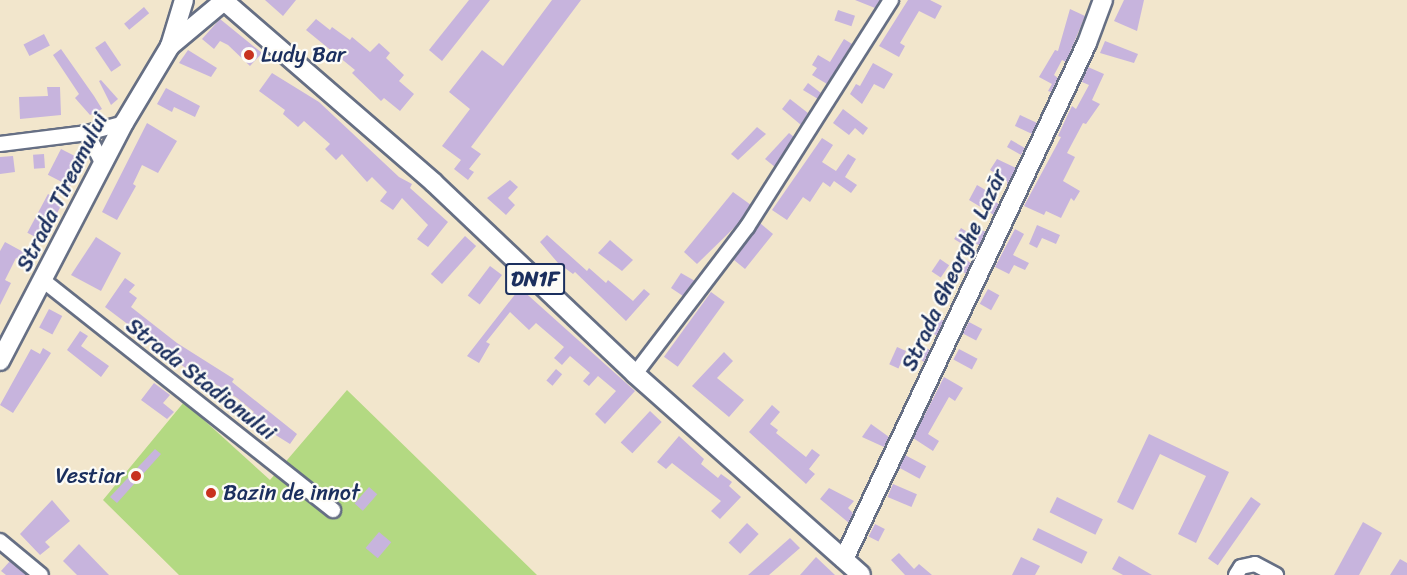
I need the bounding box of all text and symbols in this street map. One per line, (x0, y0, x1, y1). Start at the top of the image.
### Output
place label: Ludy Bar (261, 42, 346, 68)
marker: Ludy Bar (242, 48, 256, 62)
street label: Strada Tireamului (11, 108, 113, 276)
street label: Strada Gheorghe Lazăr (896, 165, 1012, 375)
road number: DN1F (505, 261, 565, 297)
street label: Strada Stadionului (121, 312, 281, 446)
place label: Vestiar (56, 463, 124, 489)
marker: Vestiar (129, 469, 143, 483)
place label: Bazin de innot (223, 480, 360, 506)
marker: Bazin de innot (204, 486, 218, 500)

